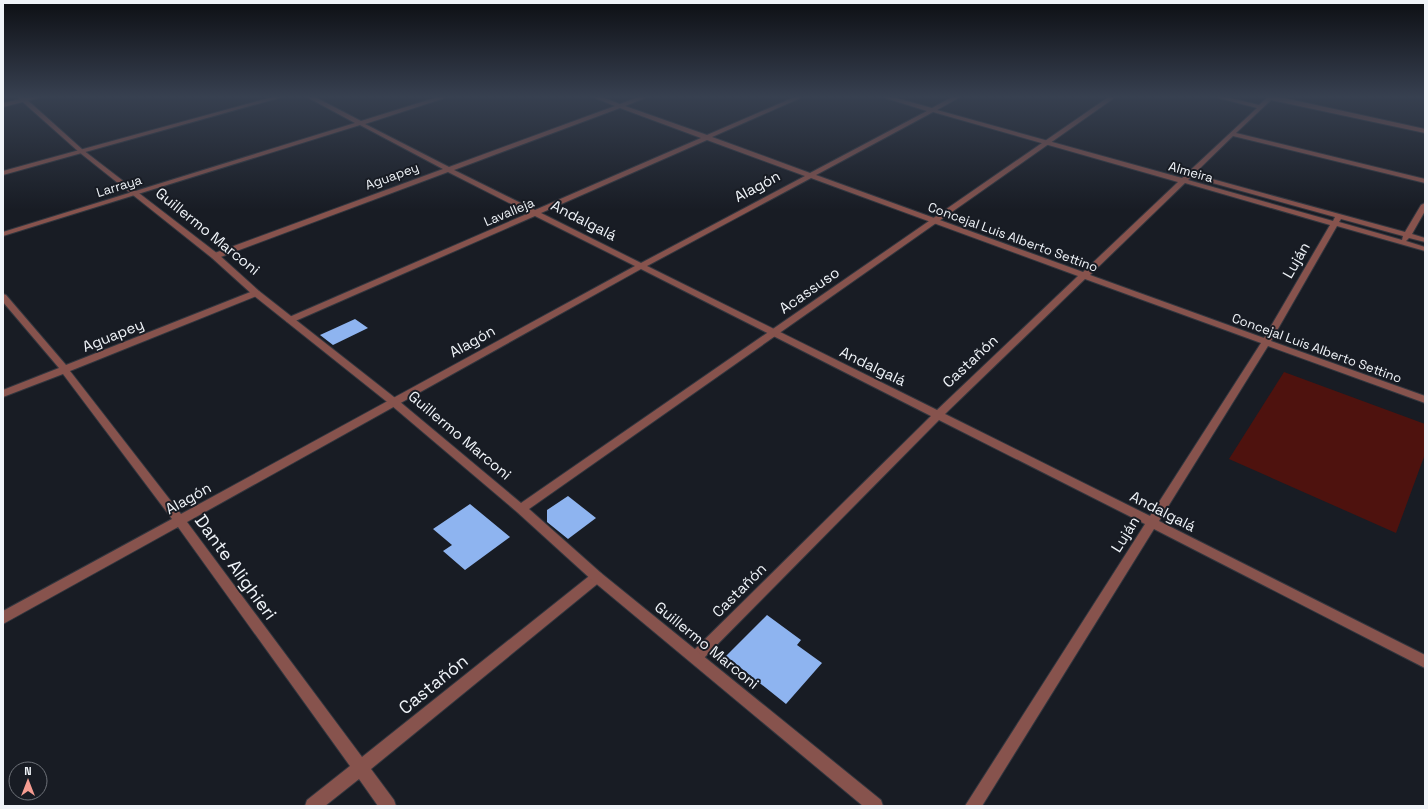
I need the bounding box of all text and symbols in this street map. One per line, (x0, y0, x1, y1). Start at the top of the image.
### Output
street label: Aguapey (363, 158, 421, 194)
street label: Almeira (1167, 158, 1216, 187)
street label: Alagón (731, 166, 783, 206)
street label: Larraya (94, 171, 144, 201)
street label: Guillermo Marconi (152, 183, 264, 279)
street label: Lavalleja (481, 194, 537, 230)
street label: Andalgalá (548, 195, 620, 245)
street label: Concejal Luis Alberto Settino (926, 198, 1100, 276)
street label: Luján (1278, 238, 1314, 282)
street label: Acassuso (775, 262, 843, 318)
street label: Concejal Luis Alberto Settino (1230, 309, 1404, 387)
street label: Aguapey (79, 314, 147, 356)
street label: Alagón (446, 321, 498, 361)
street label: Castañón (938, 330, 1002, 392)
street label: Andalgalá (837, 342, 909, 390)
street label: Guillermo Marconi (405, 386, 515, 484)
street label: Alagón (162, 478, 214, 518)
street label: Andalgalá (1127, 486, 1199, 536)
street label: Dante Alighieri (190, 510, 282, 624)
street label: Luján (1107, 512, 1143, 556)
street label: Castañón (708, 559, 770, 621)
street label: Guillermo Marconi (651, 597, 763, 693)
street label: Castañón (394, 649, 472, 719)
north arrow (8, 761, 48, 801)
text: N (24, 764, 32, 778)

